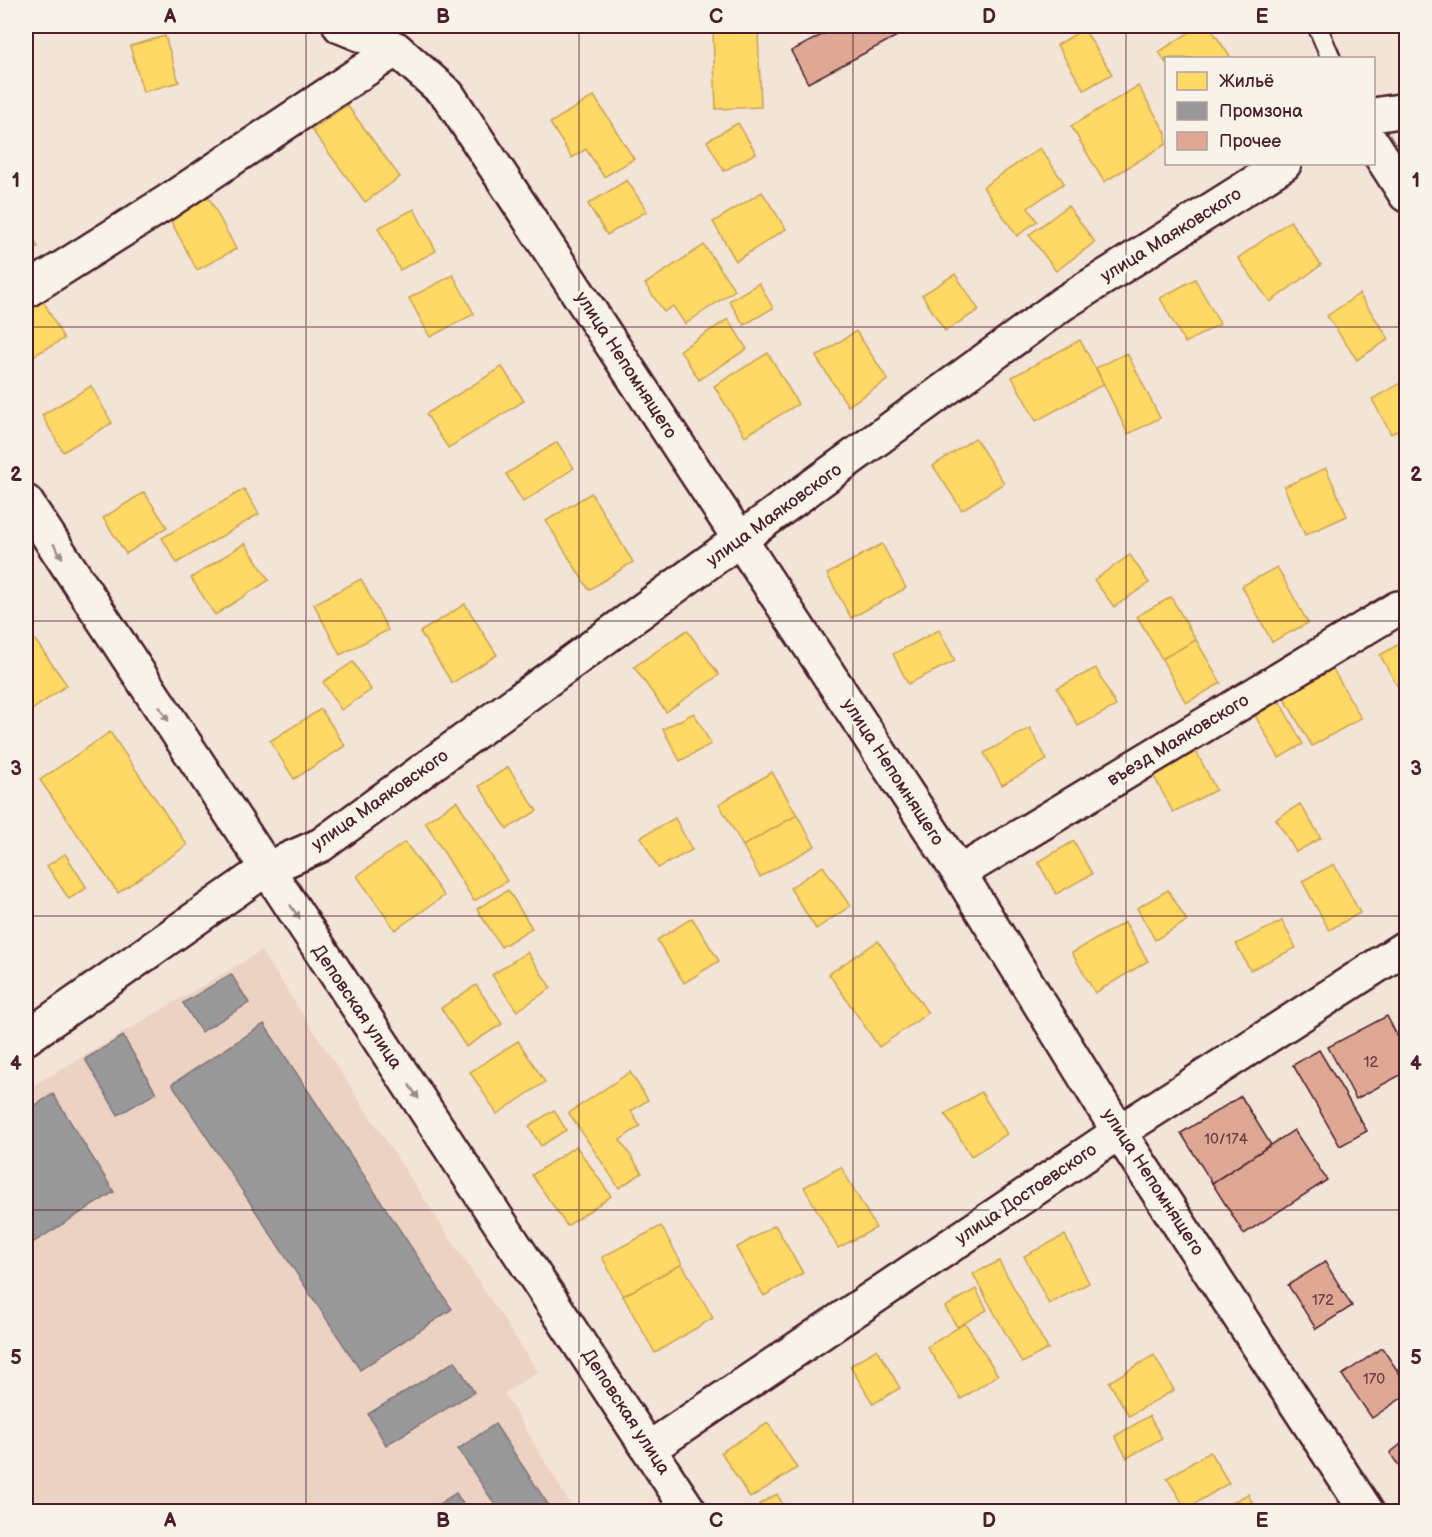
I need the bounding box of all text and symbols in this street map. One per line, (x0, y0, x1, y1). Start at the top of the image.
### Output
text: A (163, 5, 177, 29)
text: B (436, 5, 450, 29)
text: C (709, 5, 723, 29)
text: D (982, 5, 996, 29)
text: E (1256, 5, 1269, 29)
legend (1165, 57, 1375, 165)
text: Жильё (1219, 71, 1274, 92)
text: Промзона (1219, 101, 1303, 122)
text: Прочее (1219, 131, 1281, 152)
text: 1 (12, 169, 20, 193)
text: 1 (1412, 169, 1420, 193)
street label: улица Маяковского (1097, 183, 1245, 287)
street label: улица Непомнящего (571, 288, 681, 442)
street label: улица Маяковского (702, 459, 846, 571)
text: 2 (10, 463, 22, 487)
text: 2 (1410, 463, 1422, 487)
one-way arrow (52, 543, 63, 559)
street label: въезд Маяковского (1103, 689, 1253, 791)
street label: улица Непомнящего (838, 695, 948, 849)
one-way arrow (159, 706, 170, 722)
street label: улица Маяковского (308, 745, 452, 855)
text: 3 (10, 757, 22, 781)
text: 3 (1410, 757, 1422, 781)
one-way arrow (289, 904, 300, 921)
street label: Деповская улица (308, 941, 407, 1073)
text: 4 (10, 1052, 22, 1076)
text: 4 (1410, 1052, 1422, 1076)
house number: 12 (1364, 1053, 1378, 1072)
one-way arrow (408, 1084, 420, 1100)
street label: улица Непомнящего (1098, 1105, 1208, 1259)
house number: 10/174 (1204, 1130, 1248, 1149)
street label: улица Достоевского (951, 1139, 1101, 1249)
house number: 172 (1312, 1291, 1334, 1310)
street label: Деповская улица (578, 1345, 675, 1479)
text: 5 (10, 1346, 22, 1370)
text: 5 (1410, 1346, 1422, 1370)
house number: 170 (1363, 1370, 1385, 1389)
text: A (163, 1509, 177, 1533)
text: B (436, 1509, 450, 1533)
text: C (709, 1509, 723, 1533)
text: D (982, 1509, 996, 1533)
text: E (1256, 1509, 1269, 1533)

